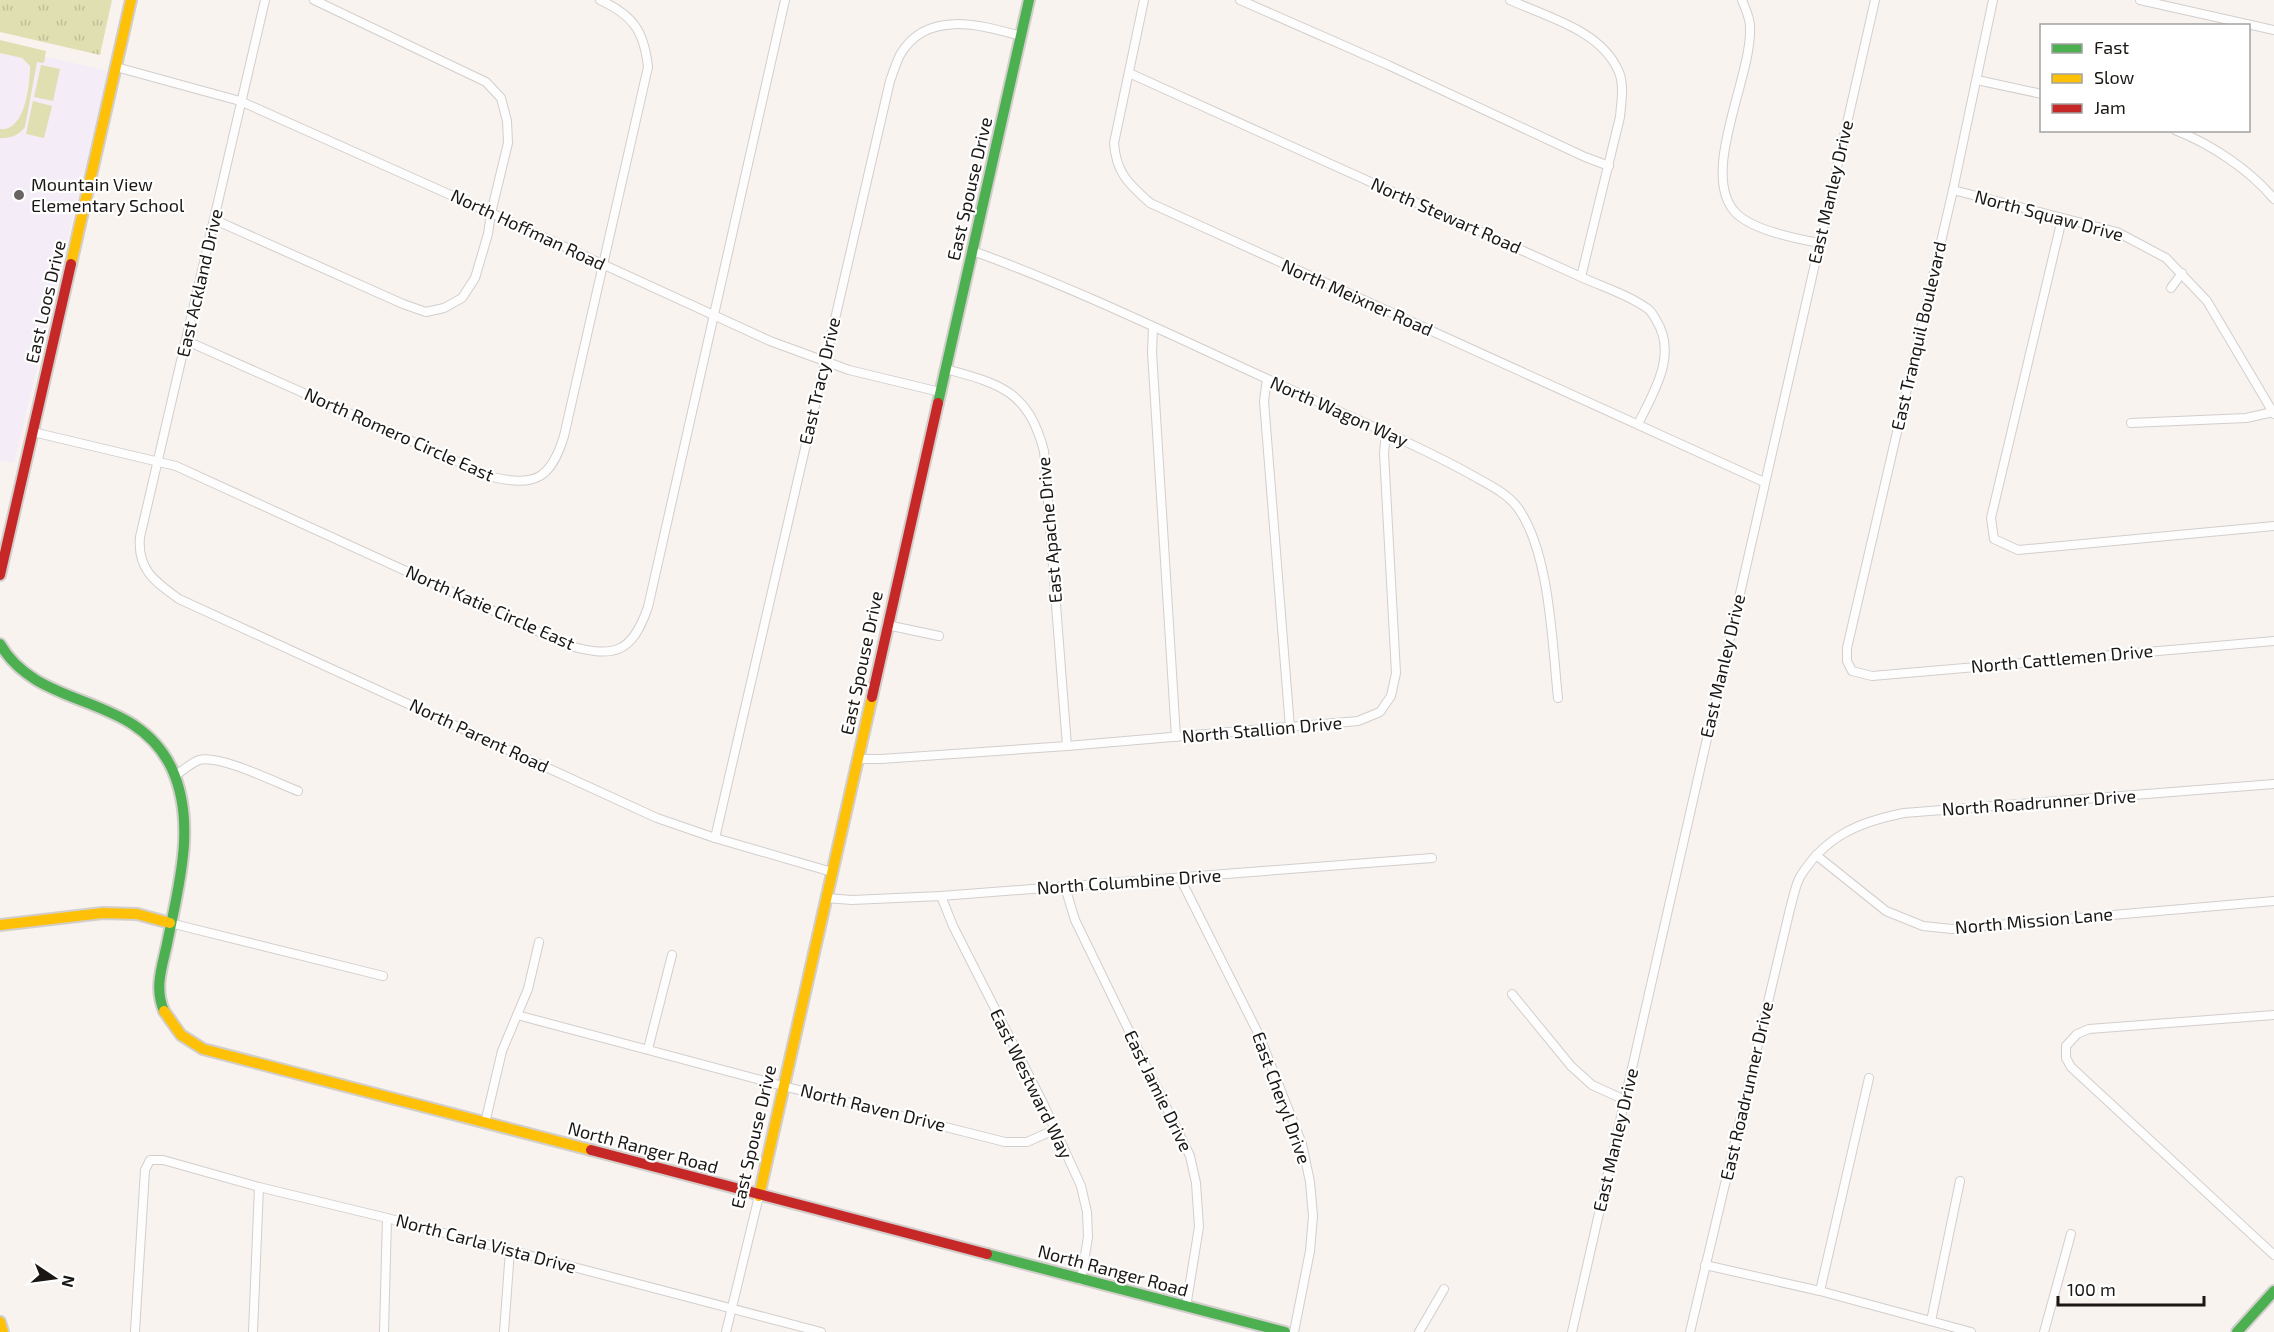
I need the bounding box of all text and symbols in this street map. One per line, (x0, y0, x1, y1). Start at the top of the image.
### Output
legend (2040, 24, 2250, 132)
text: Fast (2094, 36, 2129, 58)
text: Slow (2094, 66, 2135, 88)
text: Jam (2094, 96, 2126, 118)
street label: East Spouse Drive (942, 115, 996, 263)
street label: East Manley Drive (1803, 118, 1857, 266)
street label: North Stewart Road (1368, 172, 1525, 258)
place label: Mountain View Elementary School (31, 173, 185, 216)
street label: North Hoffman Road (448, 184, 609, 275)
street label: North Squaw Drive (1972, 185, 2126, 245)
marker: Mountain View Elementary School (12, 188, 26, 202)
street label: East Ackland Drive (171, 207, 227, 359)
street label: East Loos Drive (20, 238, 70, 365)
street label: East Tranquil Boulevard (1886, 239, 1950, 432)
street label: North Meixner Road (1278, 254, 1436, 340)
street label: East Tracy Drive (794, 315, 844, 447)
street label: North Wagon Way (1267, 371, 1412, 452)
street label: North Romero Circle East (301, 382, 498, 486)
street label: East Apache Drive (1032, 456, 1066, 604)
street label: North Katie Circle East (403, 560, 578, 654)
street label: East Spouse Drive (835, 589, 887, 737)
street label: East Manley Drive (1695, 592, 1749, 740)
street label: North Cattlemen Drive (1970, 639, 2154, 677)
street label: North Parent Road (406, 693, 553, 777)
street label: North Stallion Drive (1181, 711, 1343, 747)
street label: North Roadrunner Drive (1941, 784, 2137, 820)
street label: North Columbine Drive (1036, 864, 1222, 898)
street label: North Mission Lane (1954, 902, 2114, 938)
street label: East Roadrunner Drive (1715, 999, 1777, 1182)
street label: East Westward Way (986, 1005, 1078, 1163)
street label: East Jamie Drive (1120, 1026, 1198, 1155)
street label: East Cheryl Drive (1248, 1029, 1316, 1167)
street label: East Spouse Drive (726, 1063, 780, 1211)
street label: East Manley Drive (1588, 1066, 1642, 1214)
street label: North Raven Drive (798, 1078, 948, 1136)
street label: North Ranger Road (566, 1116, 721, 1178)
street label: North Carla Vista Drive (394, 1208, 579, 1278)
street label: North Ranger Road (1036, 1239, 1191, 1301)
north arrow (24, 1248, 84, 1308)
scale bar (2058, 1269, 2204, 1307)
text: N (59, 1274, 80, 1289)
text: 100 m (2067, 1278, 2116, 1300)

